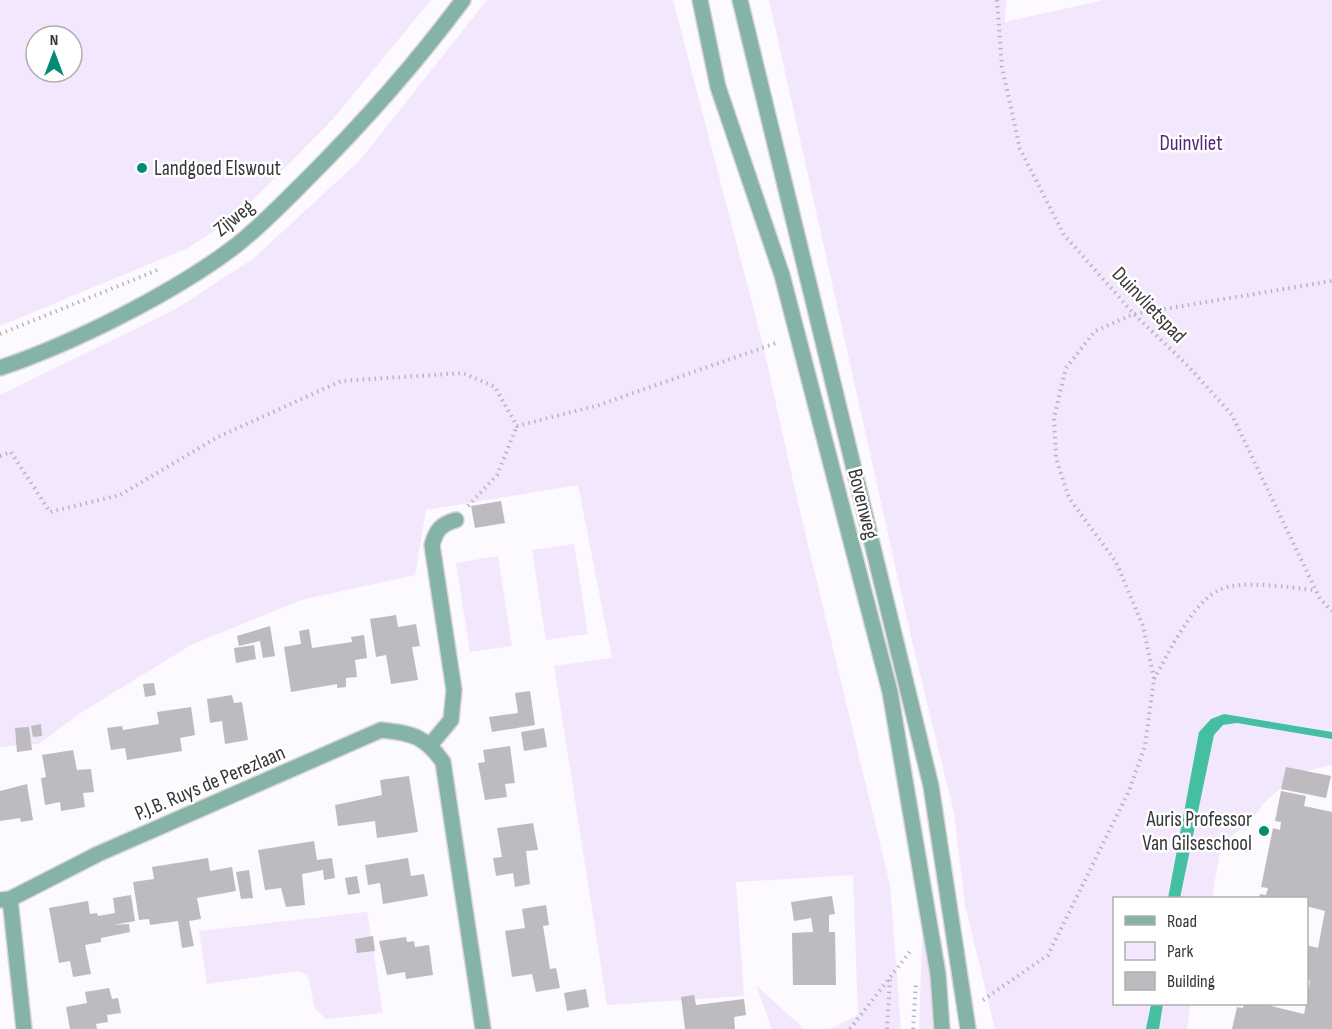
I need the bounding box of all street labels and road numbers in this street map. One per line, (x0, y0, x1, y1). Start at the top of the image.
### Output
street label: Zijweg (209, 194, 259, 242)
street label: Duinvlietspad (1107, 262, 1191, 348)
street label: Bovenweg (842, 466, 884, 542)
street label: P.J.B. Ruys de Perezlaan (131, 740, 289, 826)

